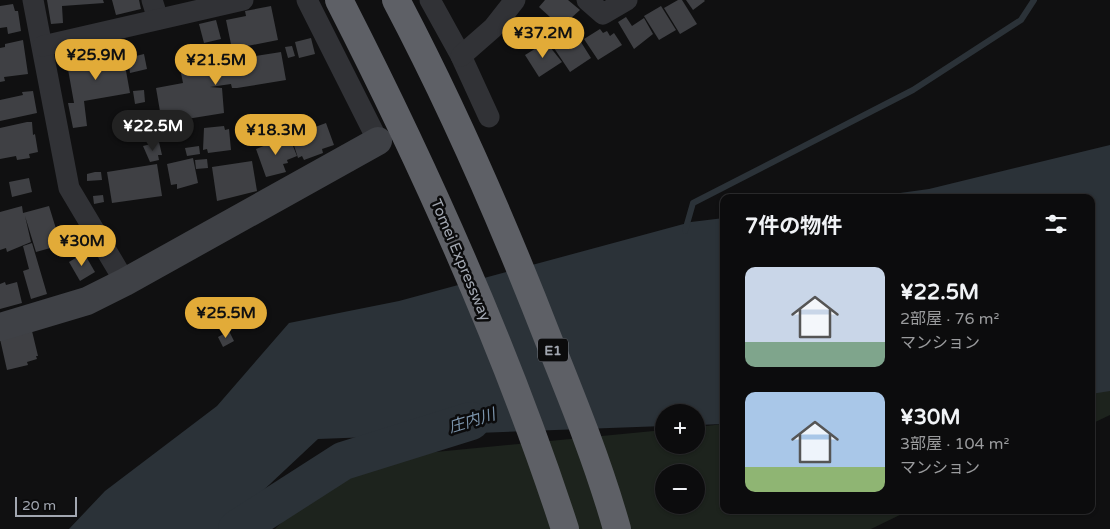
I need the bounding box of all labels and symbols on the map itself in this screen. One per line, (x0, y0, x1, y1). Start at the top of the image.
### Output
pin: ¥37.2M (502, 17, 584, 59)
pin: ¥25.9M (55, 38, 137, 81)
pin: ¥21.5M (175, 44, 257, 86)
pin: ¥22.5M (112, 110, 194, 152)
pin: ¥18.3M (235, 114, 317, 156)
street label: Tomei Expressway (427, 196, 495, 324)
pin: ¥30M (52, 224, 112, 267)
pin: ¥25.5M (185, 296, 267, 339)
road number: E1 (538, 338, 568, 362)
water label: 庄内川 (446, 404, 500, 438)
scale bar (15, 494, 78, 517)

